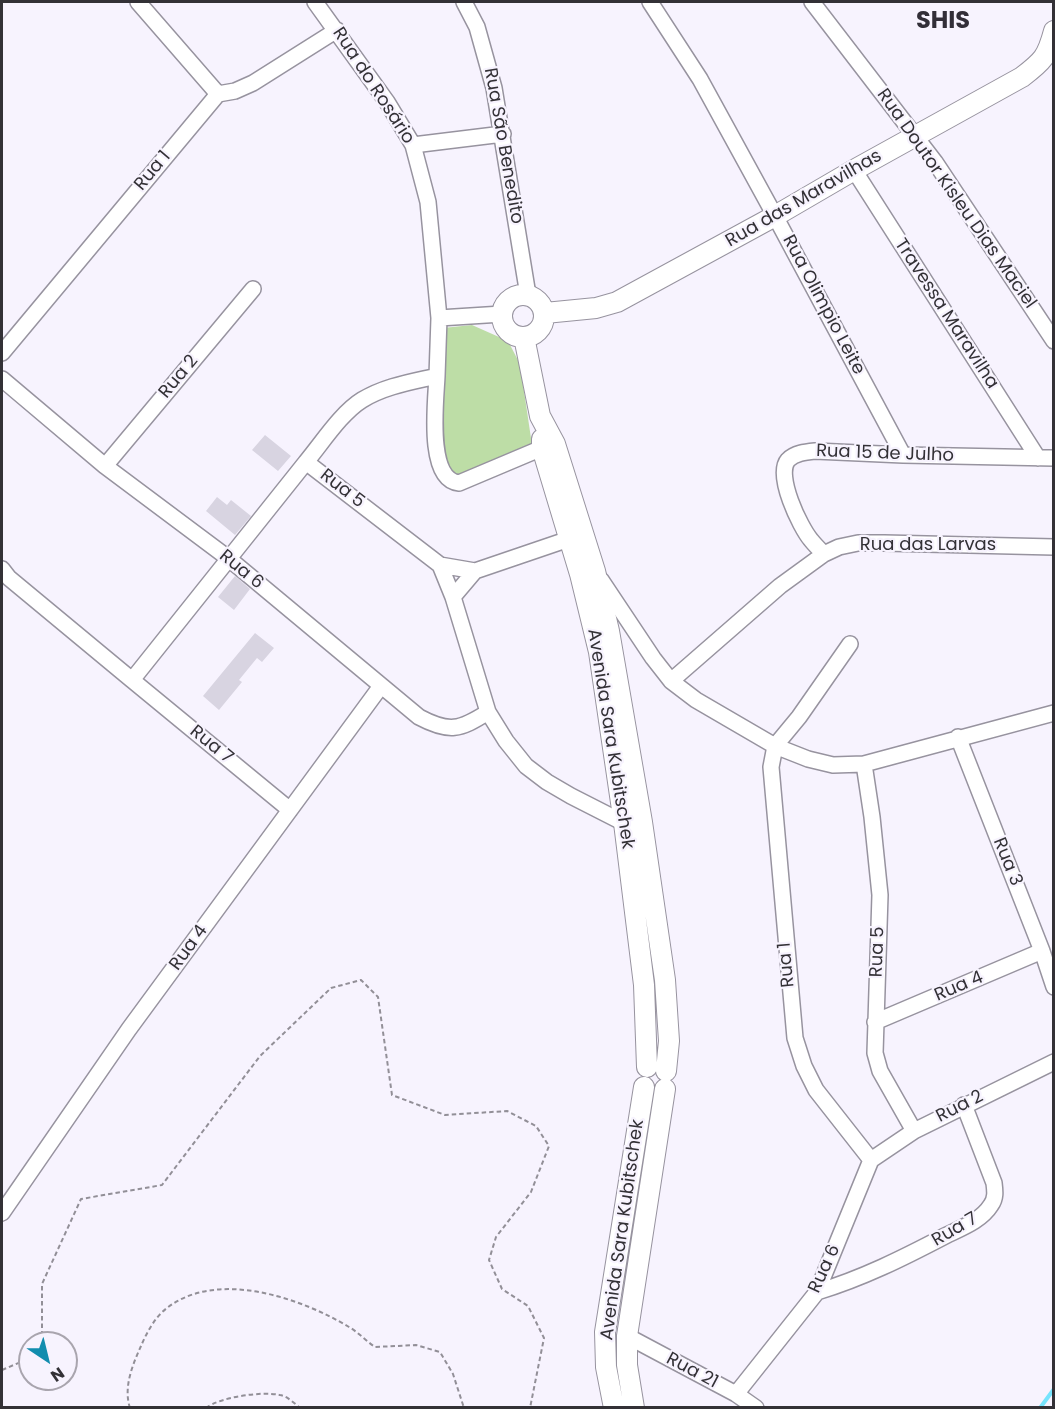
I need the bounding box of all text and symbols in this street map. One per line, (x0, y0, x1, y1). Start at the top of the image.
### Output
district label: SHIS (916, 8, 970, 36)
street label: Rua do Rosário (327, 24, 419, 148)
street label: Rua São Benedito (479, 66, 527, 226)
street label: Rua Doutor Kisleu Dias Maciel (872, 85, 1040, 313)
street label: Rua das Maravilhas (722, 146, 886, 252)
street label: Rua 1 (130, 147, 176, 195)
street label: Rua Olimpio Leite (777, 232, 869, 378)
street label: Travessa Maravilha (889, 235, 1003, 393)
street label: Rua 2 (155, 351, 203, 403)
street label: Rua 15 de Julho (816, 441, 954, 467)
street label: Rua 5 (315, 465, 369, 513)
street label: Rua das Larvas (860, 534, 996, 556)
street label: Rua 6 (214, 546, 268, 594)
street label: Avenida Sara Kubitschek (582, 627, 638, 851)
street label: Rua 7 (185, 721, 237, 769)
street label: Rua 3 (988, 835, 1026, 889)
street label: Rua 4 (165, 921, 213, 975)
street label: Rua 5 (866, 926, 890, 978)
street label: Rua 1 (774, 942, 800, 988)
street label: Rua 4 (931, 967, 987, 1007)
street label: Rua 2 (933, 1086, 987, 1128)
street label: Avenida Sara Kubitschek (597, 1118, 649, 1342)
street label: Rua 7 (928, 1208, 982, 1252)
street label: Rua 6 (804, 1241, 846, 1297)
north arrow (18, 1331, 78, 1391)
street label: Rua 21 (662, 1348, 722, 1394)
text: N (46, 1362, 69, 1387)

